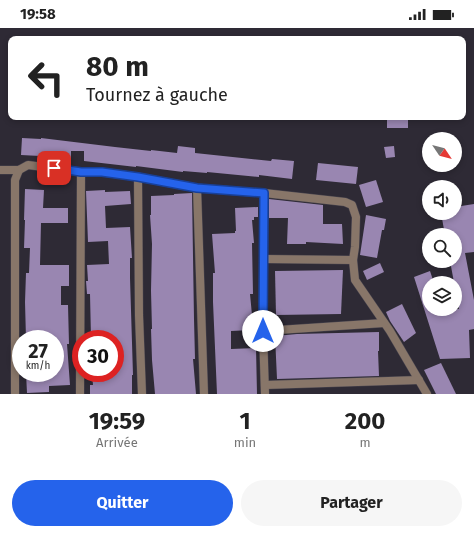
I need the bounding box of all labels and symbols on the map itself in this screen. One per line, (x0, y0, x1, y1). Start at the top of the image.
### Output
north arrow (422, 132, 462, 172)
pin (37, 151, 71, 185)
position arrow (242, 310, 284, 352)
speed limit sign: 30 (72, 330, 124, 382)

